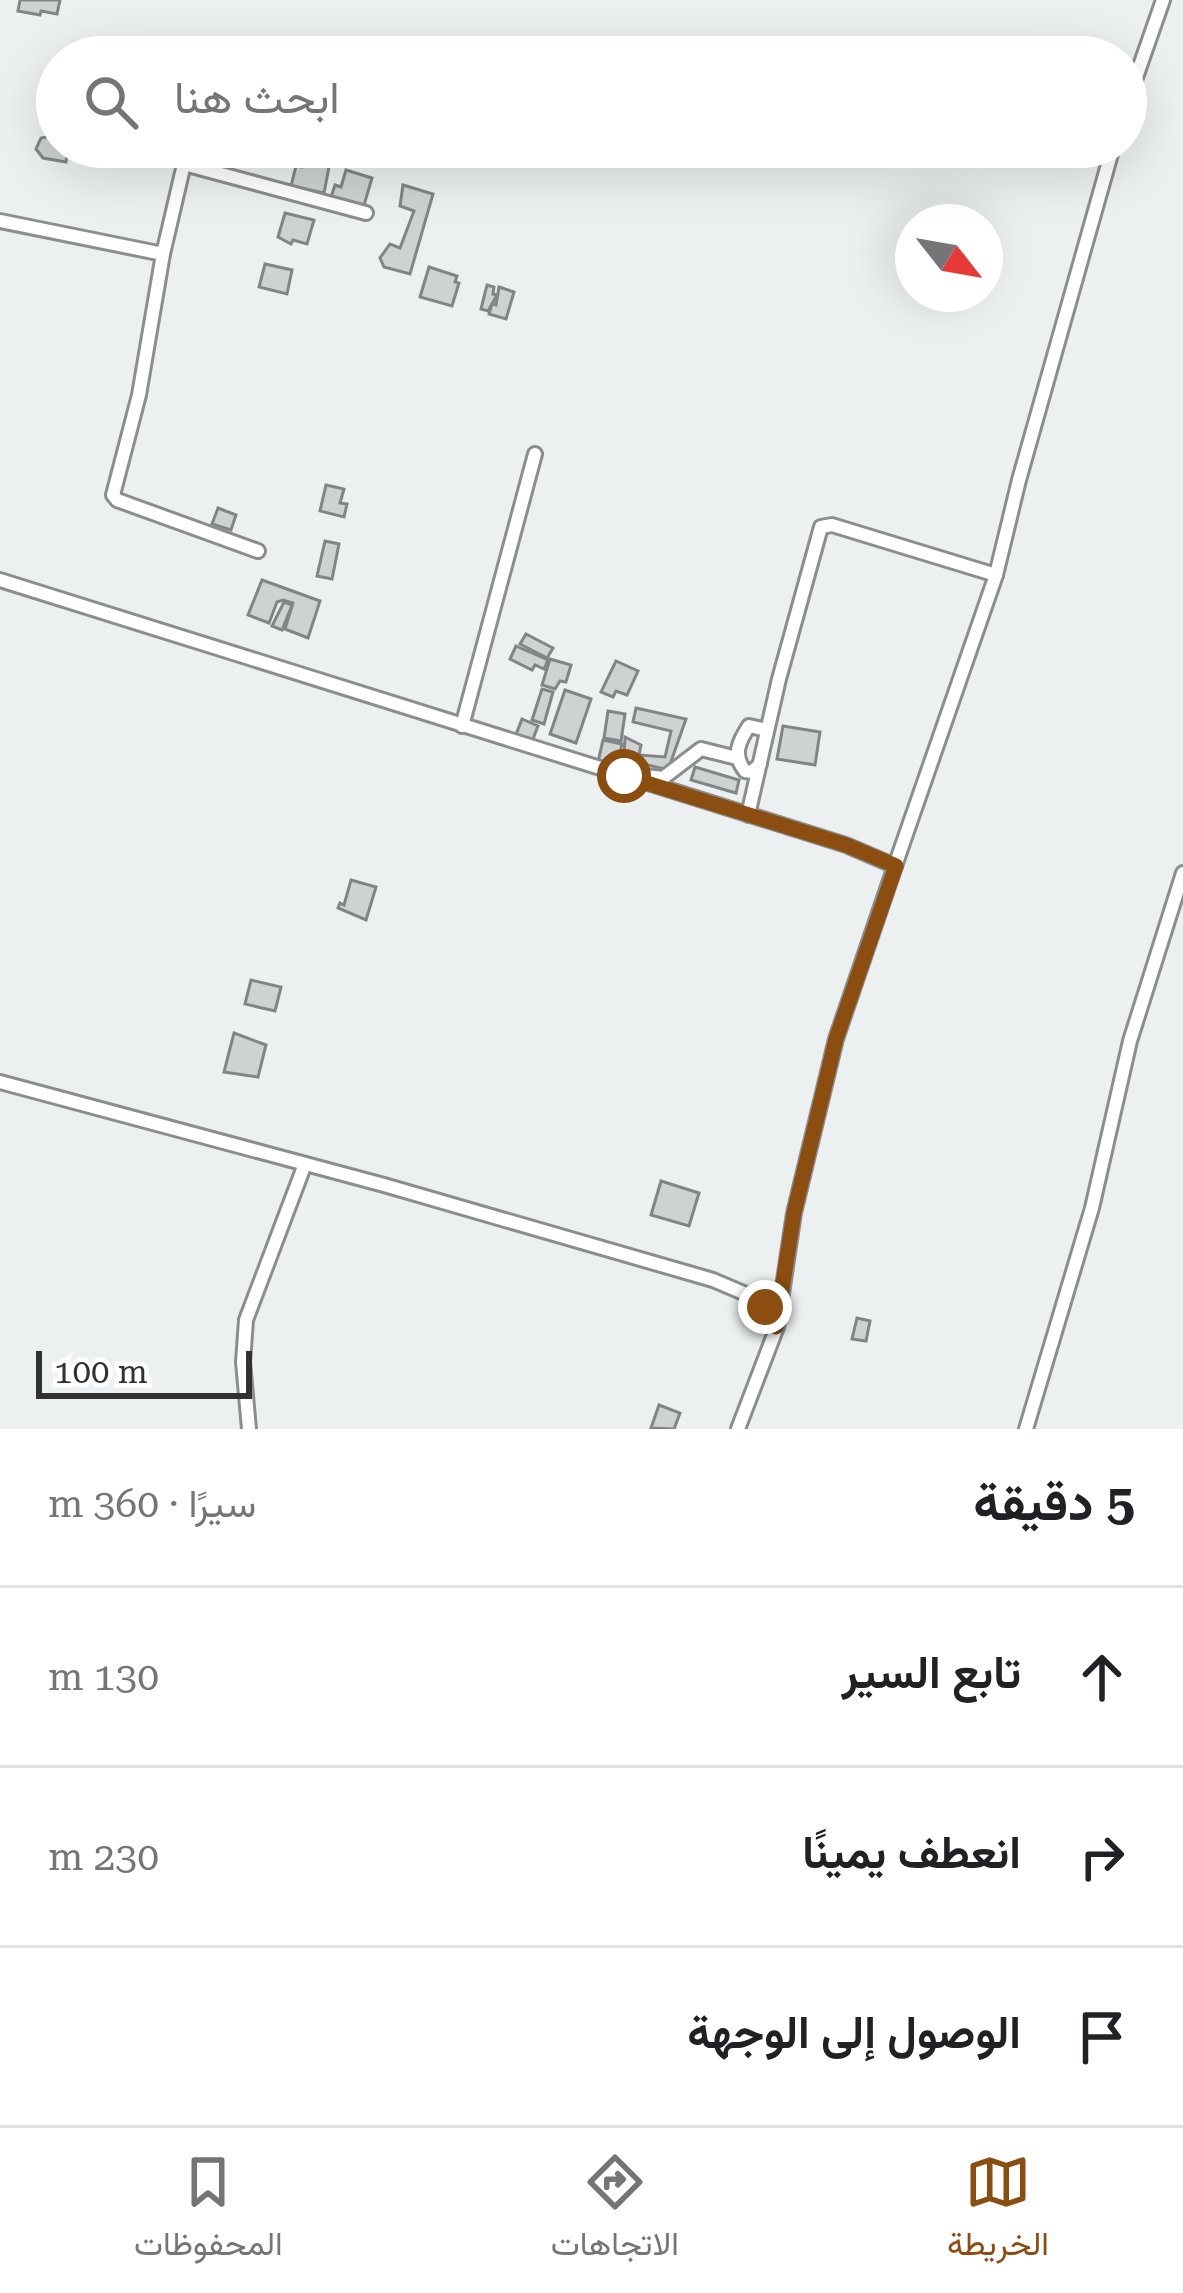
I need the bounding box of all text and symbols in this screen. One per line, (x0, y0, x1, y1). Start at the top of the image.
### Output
search box (36, 36, 1147, 168)
icon: search (78, 69, 144, 135)
text: ابحث هنا (174, 71, 340, 124)
north arrow (895, 204, 1003, 312)
route start (597, 749, 651, 803)
route end (738, 1280, 792, 1334)
scale bar (36, 1345, 252, 1398)
text: 100 m (54, 1352, 148, 1391)
text: 5 دقيقة (973, 1473, 1135, 1532)
text: سيرًا · 360 m (48, 1481, 256, 1527)
icon: ahead (1069, 1644, 1135, 1710)
text: تابع السير (842, 1646, 1021, 1699)
text: 130 m (48, 1654, 159, 1700)
icon: right (1069, 1824, 1135, 1890)
text: انعطف يمينًا (802, 1826, 1021, 1879)
text: 230 m (48, 1834, 159, 1880)
icon: arrive (1069, 2004, 1135, 2070)
text: الوصول إلى الوجهة (687, 2006, 1021, 2059)
tab: المحفوظات (134, 2149, 283, 2273)
tab: الاتجاهات (551, 2149, 679, 2273)
tab: الخريطة (947, 2149, 1049, 2273)

